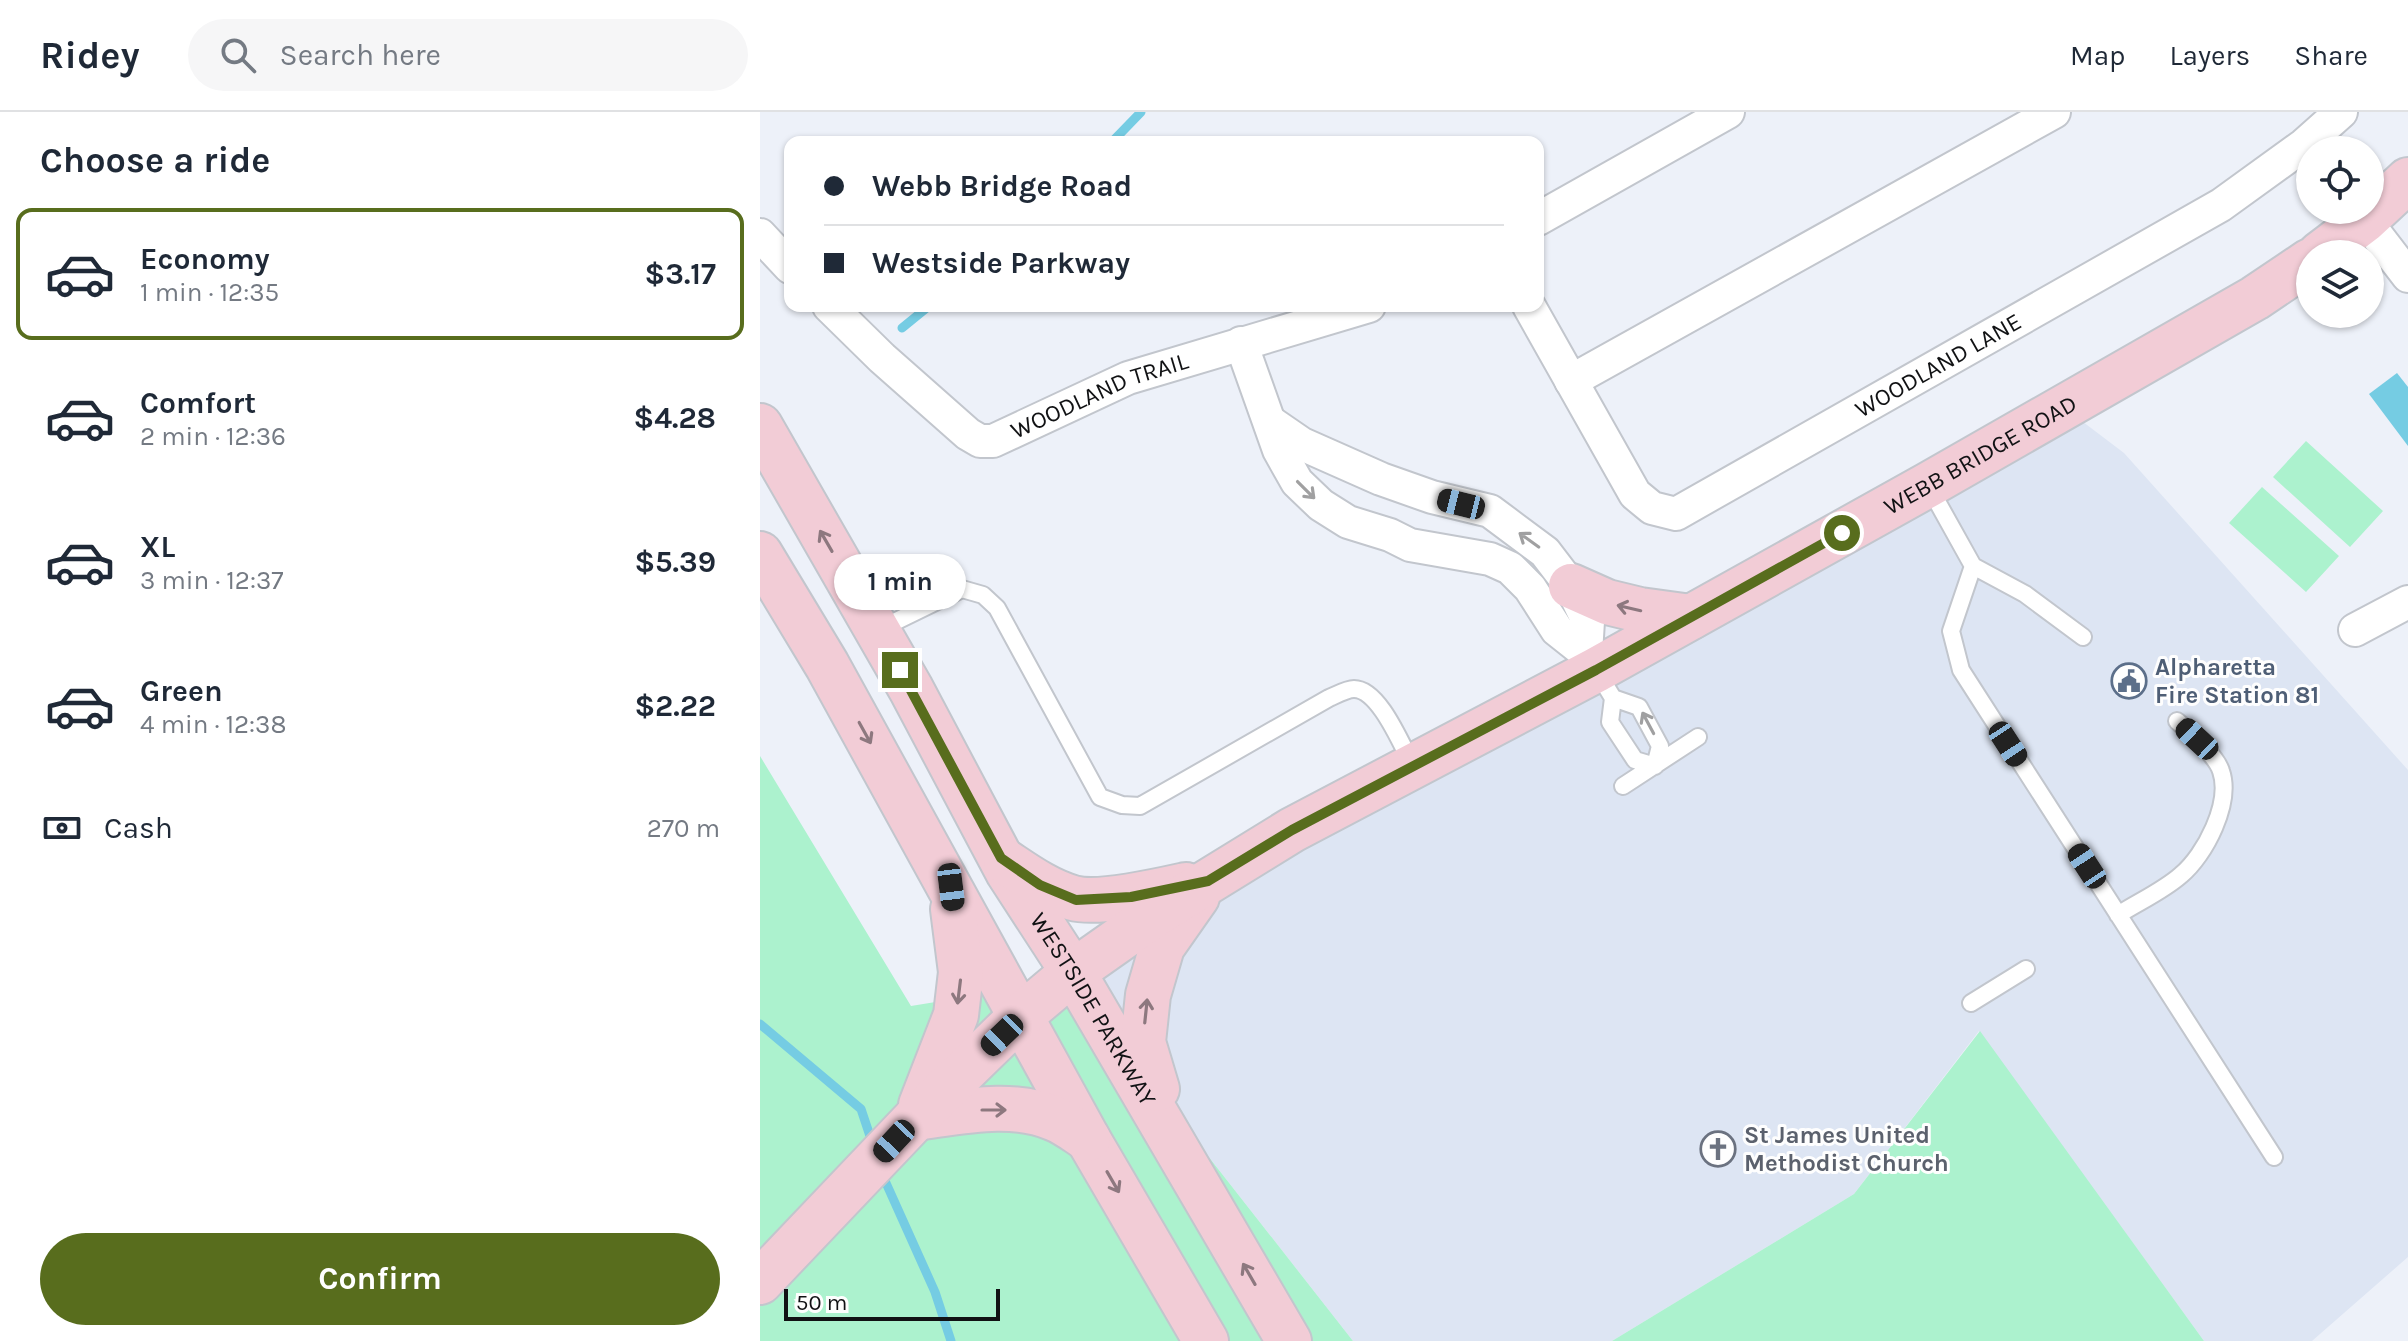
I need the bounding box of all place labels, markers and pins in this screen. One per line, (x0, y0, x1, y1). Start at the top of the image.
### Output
place label: Alpharetta Fire Station 81 (2155, 653, 2319, 709)
public building icon: Alpharetta Fire Station 81 (2110, 662, 2148, 700)
place label: St James United Methodist Church (1744, 1121, 1949, 1177)
church icon: St James United Methodist Church (1699, 1130, 1737, 1168)

